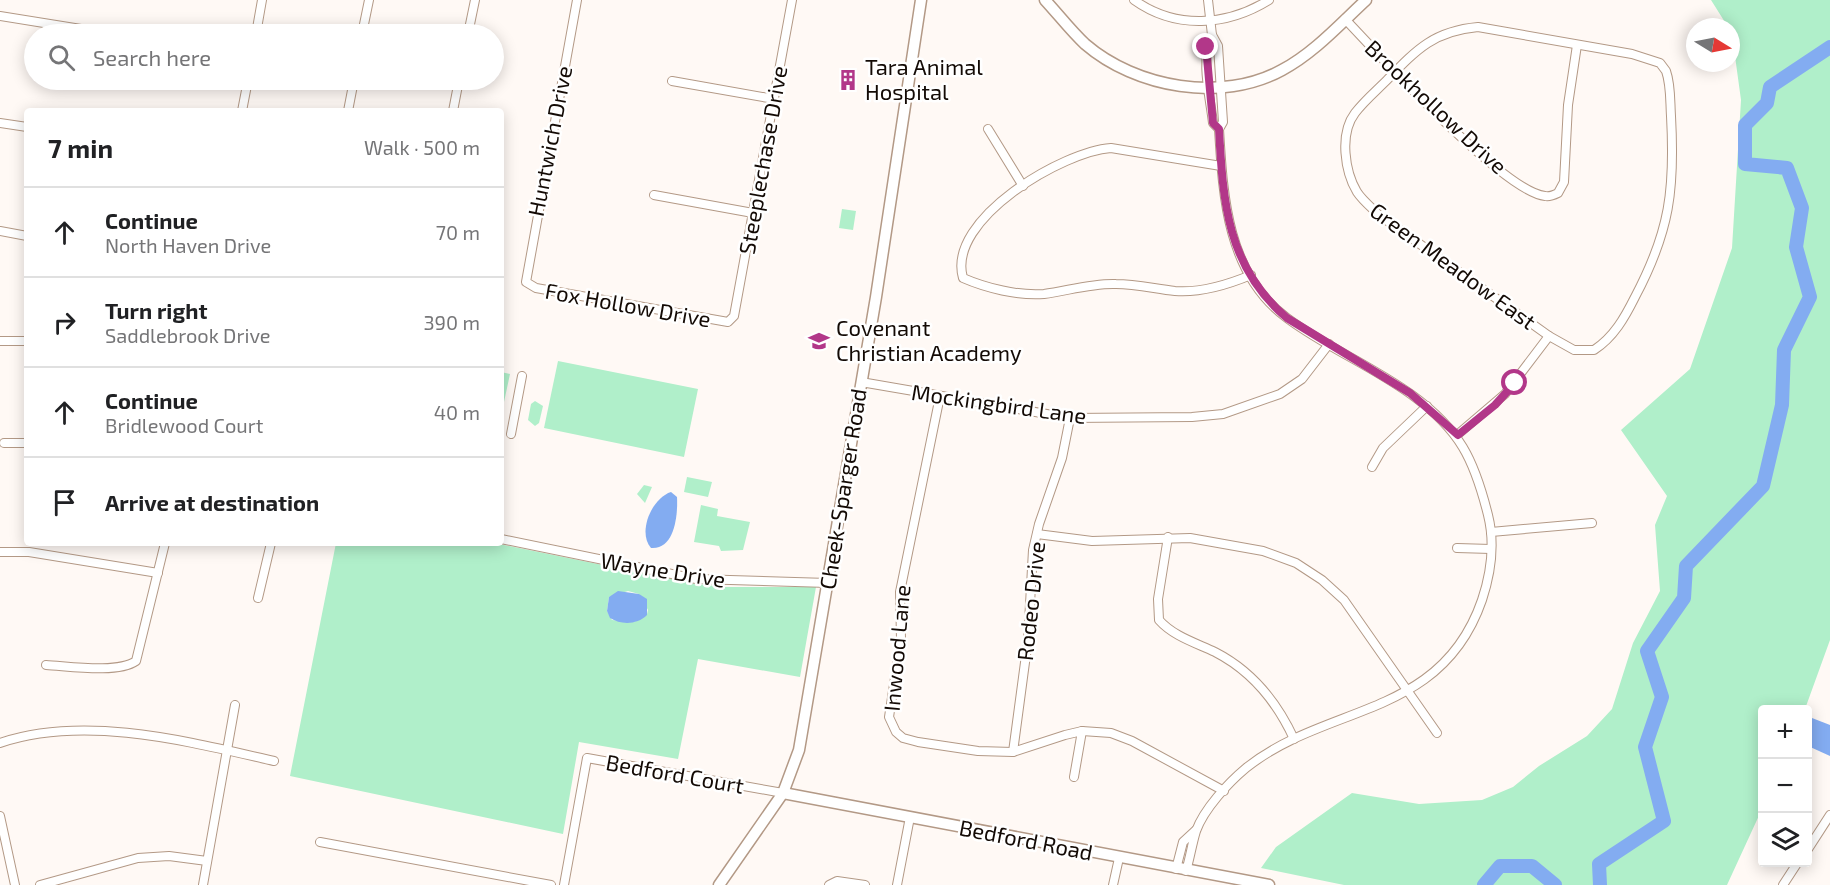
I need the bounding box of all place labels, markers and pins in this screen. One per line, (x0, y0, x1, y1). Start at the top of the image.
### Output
place label: Tara Animal Hospital (865, 53, 983, 104)
building icon: Tara Animal Hospital (836, 68, 860, 92)
place label: Covenant Christian Academy (836, 314, 1022, 365)
school or university icon: Covenant Christian Academy (807, 329, 831, 353)

